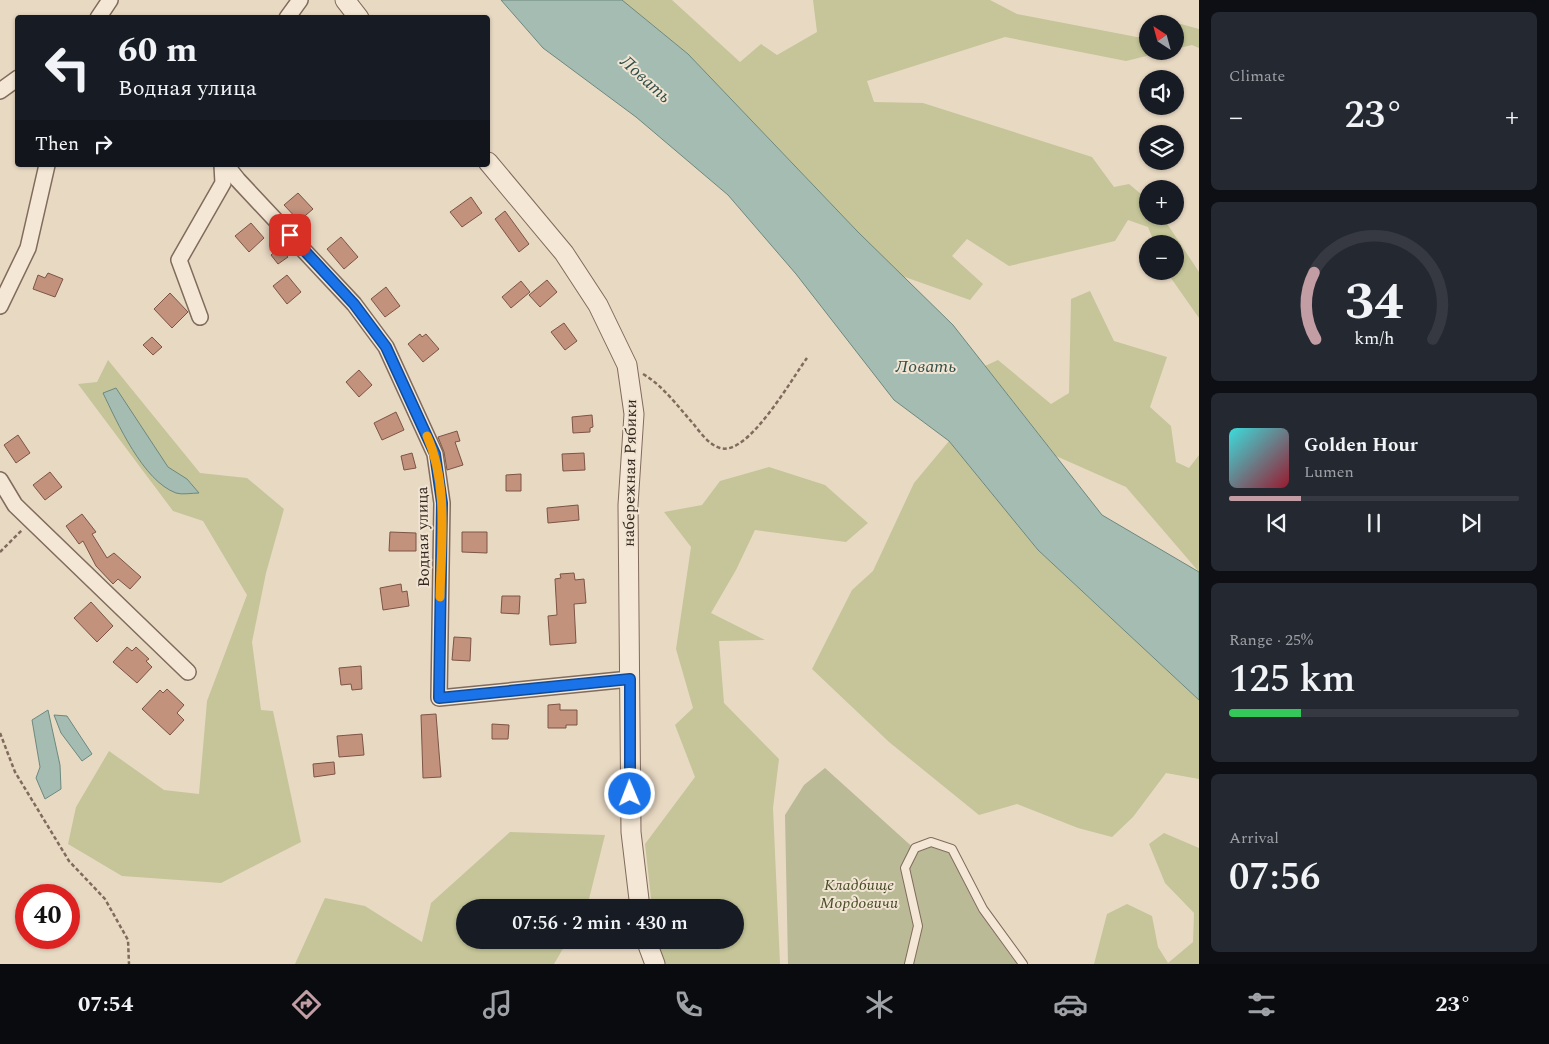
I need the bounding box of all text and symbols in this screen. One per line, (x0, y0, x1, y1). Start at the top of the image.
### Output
north arrow (1139, 15, 1184, 60)
map controls (1139, 15, 1184, 280)
text: 60 m (118, 24, 198, 77)
icon: left (35, 35, 100, 100)
water label: Ловать (613, 48, 677, 110)
text: Climate (1229, 64, 1285, 88)
button: sound (1139, 70, 1184, 115)
text: Водная улица (118, 72, 257, 105)
text: 23° (1344, 87, 1404, 145)
text: − (1229, 96, 1243, 139)
text: + (1505, 96, 1519, 139)
button: layers (1139, 125, 1184, 170)
text: Then (35, 130, 79, 159)
icon: right (89, 130, 117, 158)
button: + (1139, 180, 1184, 225)
pin (269, 214, 311, 256)
icon: arrive (276, 221, 304, 249)
button: − (1139, 235, 1184, 280)
text: 34 (1345, 263, 1403, 342)
text: km/h (1354, 325, 1394, 352)
water label: Ловать (894, 353, 957, 380)
street label: набережная Рябики (617, 399, 643, 547)
text: Golden Hour (1304, 431, 1418, 460)
text: Lumen (1304, 460, 1354, 484)
street label: Водная улица (410, 486, 436, 588)
icon: previous (1263, 509, 1291, 537)
icon: pause (1360, 509, 1388, 537)
icon: next (1457, 509, 1485, 537)
text: Range · 25% (1229, 628, 1313, 652)
text: 125 km (1229, 651, 1355, 709)
position arrow (603, 767, 655, 819)
text: Arrival (1229, 826, 1279, 850)
text: 07:56 (1229, 849, 1320, 907)
park label: Кладбище Мордовичи (820, 873, 899, 915)
speed limit sign: 40 (15, 884, 80, 949)
text: 07:56 · 2 min · 430 m (512, 909, 688, 938)
icon: directions (289, 987, 324, 1022)
icon: music (480, 987, 515, 1022)
icon: phone (671, 987, 706, 1022)
icon: climate (862, 987, 897, 1022)
icon: car (1053, 987, 1088, 1022)
icon: filters (1244, 987, 1279, 1022)
text: 07:54 (78, 988, 133, 1021)
text: 23° (1435, 988, 1471, 1021)

